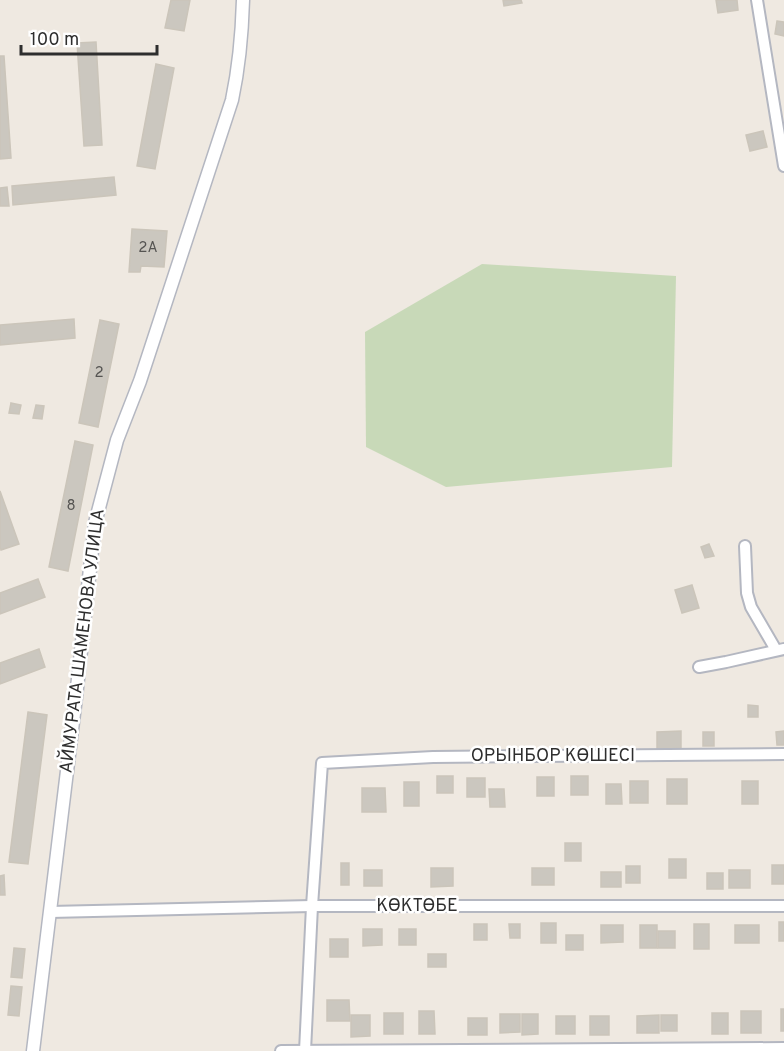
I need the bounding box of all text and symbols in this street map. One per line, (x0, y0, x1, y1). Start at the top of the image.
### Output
scale bar (21, 18, 158, 56)
text: 100 m (30, 29, 79, 52)
house number: 2А (138, 239, 158, 258)
house number: 2 (94, 364, 104, 383)
house number: 8 (66, 497, 76, 516)
street label: АЙМУРАТА ШАМЕНОВА УЛИЦА (53, 507, 111, 775)
street label: ОРЫНБОР КӨШЕСІ (471, 745, 635, 768)
street label: КӨКТӨБЕ (376, 895, 458, 918)

